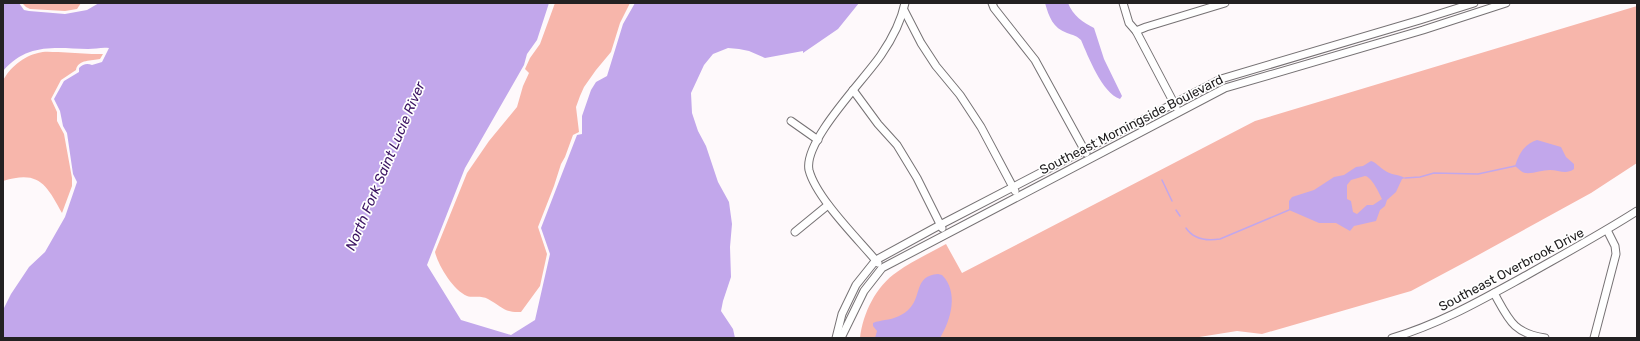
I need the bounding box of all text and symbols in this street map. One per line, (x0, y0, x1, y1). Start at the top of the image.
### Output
street label: Southeast Morningside Boulevard (1037, 71, 1226, 178)
water label: North Fork Saint Lucie River (342, 79, 429, 253)
street label: Southeast Overbrook Drive (1436, 225, 1586, 314)

